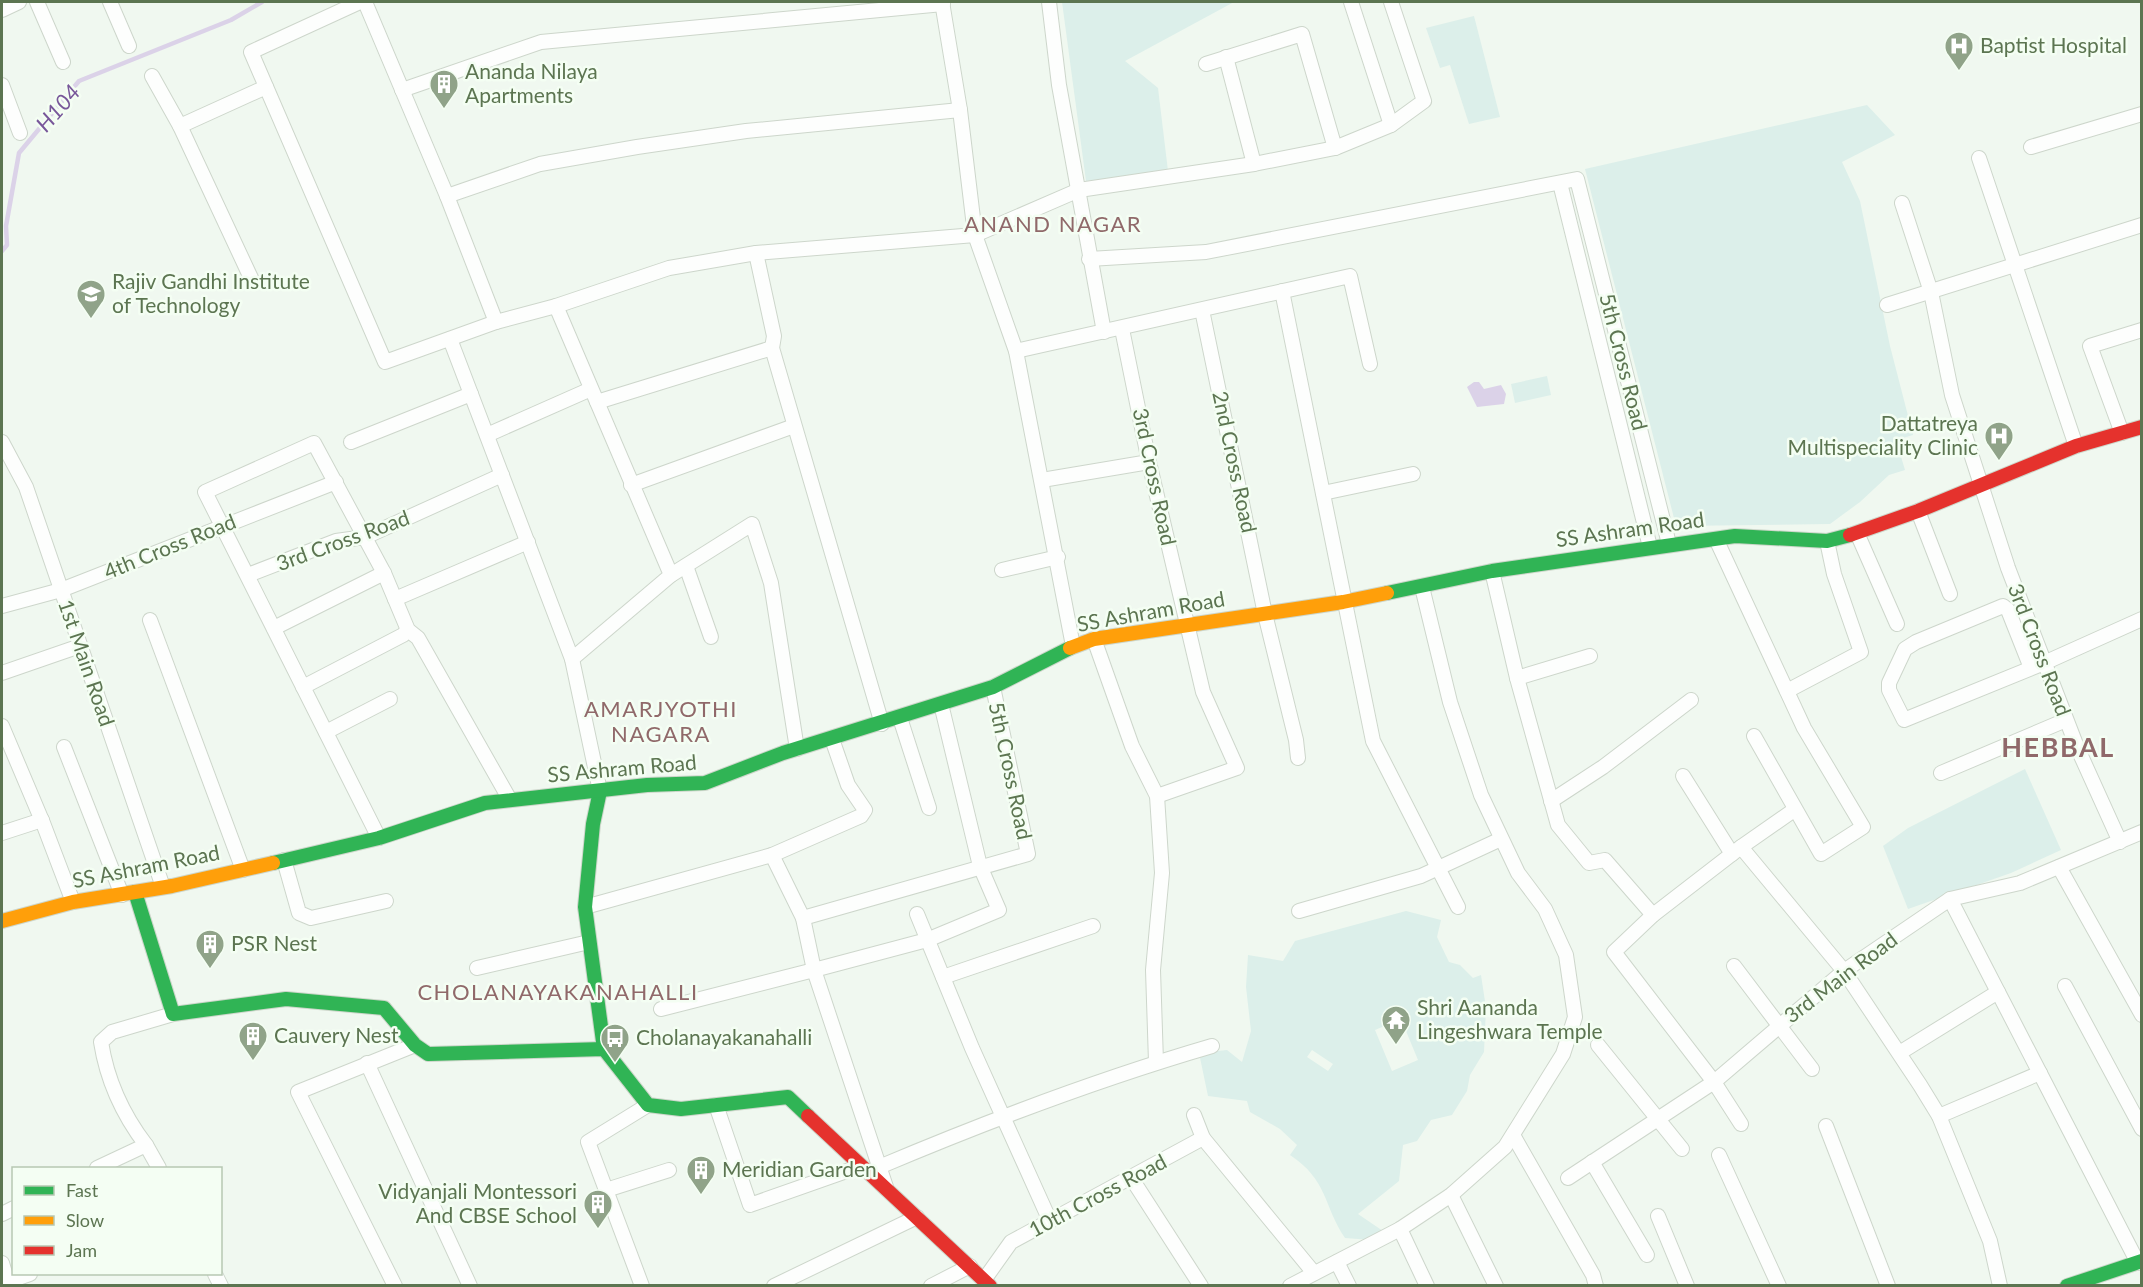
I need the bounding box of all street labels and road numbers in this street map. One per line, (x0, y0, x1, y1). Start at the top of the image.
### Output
street label: 5th Cross Road (1595, 291, 1654, 433)
street label: 2nd Cross Road (1208, 389, 1263, 535)
street label: 3rd Cross Road (1129, 406, 1182, 548)
street label: 3rd Cross Road (273, 504, 412, 575)
street label: SS Ashram Road (1554, 506, 1706, 551)
street label: 4th Cross Road (100, 508, 239, 583)
street label: 3rd Cross Road (2004, 580, 2077, 719)
street label: SS Ashram Road (1075, 585, 1227, 636)
street label: 1st Main Road (54, 596, 121, 729)
street label: 5th Cross Road (985, 700, 1038, 842)
street label: SS Ashram Road (546, 749, 697, 786)
street label: SS Ashram Road (70, 839, 222, 892)
street label: 3rd Main Road (1779, 926, 1901, 1027)
street label: 10th Cross Road (1024, 1148, 1170, 1241)

